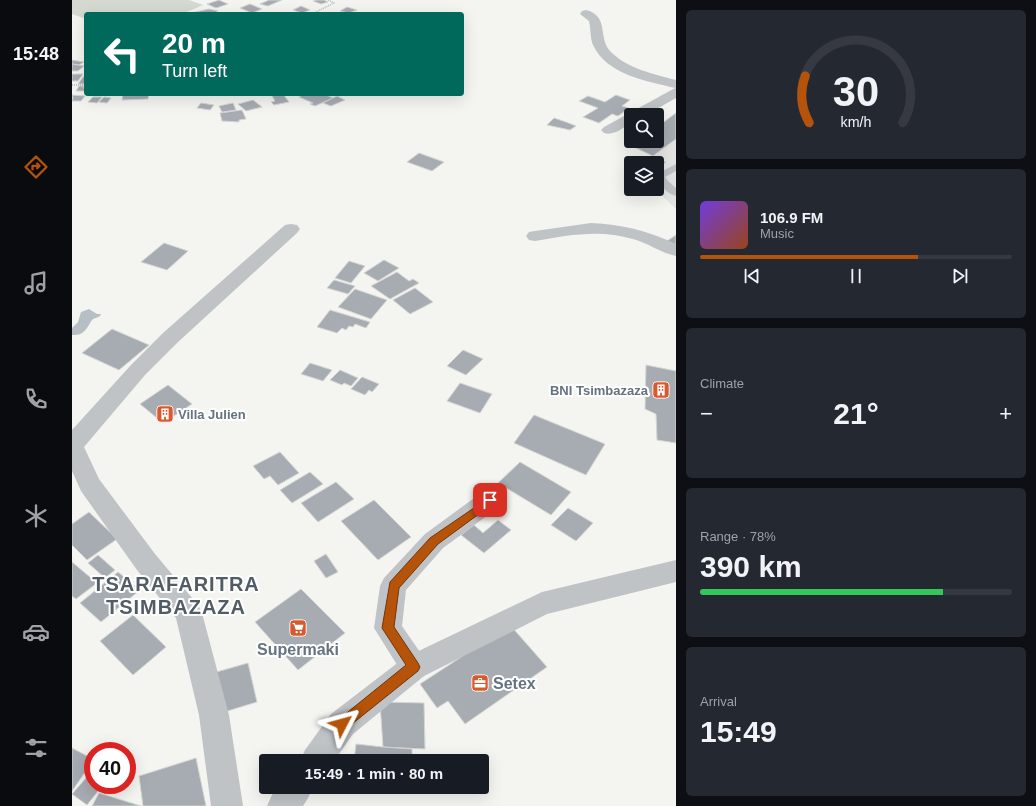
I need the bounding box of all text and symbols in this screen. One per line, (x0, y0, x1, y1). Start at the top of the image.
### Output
icon: left (96, 28, 148, 80)
text: 20 m (162, 28, 226, 59)
text: 15:48 (13, 44, 59, 64)
text: Turn left (162, 61, 227, 81)
text: 30 (833, 67, 879, 114)
map controls (624, 108, 664, 196)
button: search (624, 108, 664, 148)
text: km/h (841, 113, 872, 129)
icon: directions (22, 153, 50, 181)
button: layers (624, 156, 664, 196)
text: 106.9 FM (760, 209, 823, 226)
text: Music (760, 226, 794, 241)
icon: previous (741, 265, 763, 287)
icon: pause (845, 265, 867, 287)
icon: next (949, 265, 971, 287)
icon: music (22, 269, 50, 297)
text: Climate (700, 376, 744, 391)
building icon: BNI Tsimbazaza (651, 380, 671, 400)
place label: BNI Tsimbazaza (550, 383, 649, 398)
icon: phone (22, 385, 50, 413)
text: 21° (833, 397, 879, 430)
text: − (700, 401, 713, 426)
text: + (999, 401, 1012, 426)
building icon: Villa Julien (155, 404, 175, 424)
place label: Villa Julien (178, 407, 246, 422)
pin (473, 483, 507, 517)
icon: arrive (479, 489, 501, 511)
icon: climate (22, 502, 50, 530)
text: Range · 78% (700, 529, 776, 544)
text: 390 km (700, 550, 802, 583)
district label: TSARAFARITRA TSIMBAZAZA (92, 573, 260, 618)
icon: car (22, 618, 50, 646)
supermarket icon: Supermaki (288, 618, 308, 638)
place label: Supermaki (257, 641, 339, 658)
office icon: Setex (470, 673, 490, 693)
place label: Setex (493, 675, 536, 692)
text: Arrival (700, 694, 737, 709)
position arrow (321, 703, 363, 745)
text: 15:49 (700, 715, 777, 748)
icon: filters (22, 734, 50, 762)
speed limit sign: 40 (84, 742, 136, 794)
text: 15:49 · 1 min · 80 m (305, 765, 443, 782)

